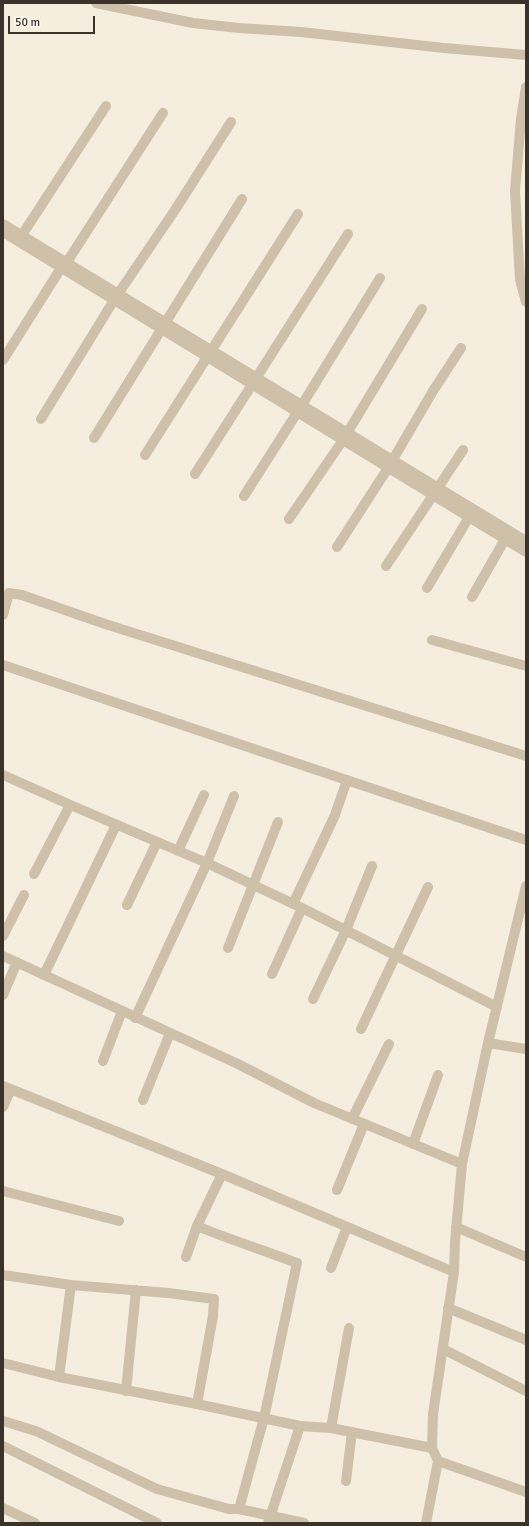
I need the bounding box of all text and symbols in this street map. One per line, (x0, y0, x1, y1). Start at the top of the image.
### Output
scale bar (10, 8, 97, 34)
text: 50 m (15, 15, 40, 30)

